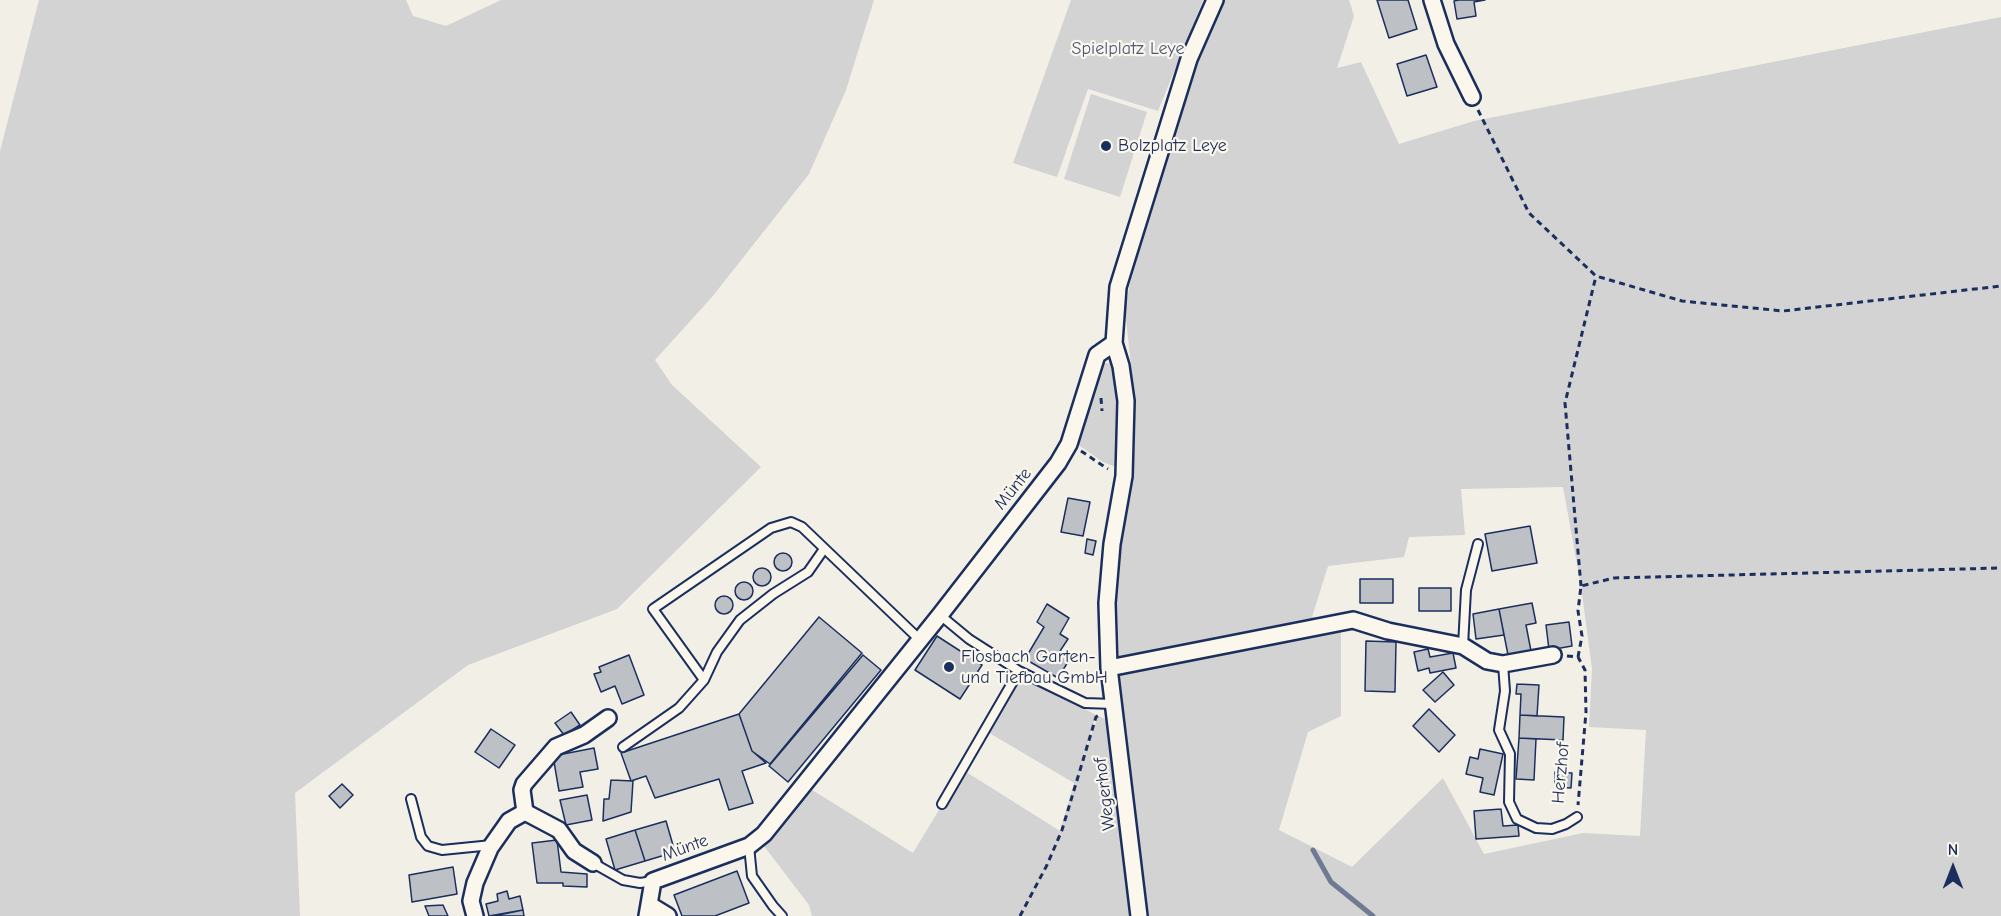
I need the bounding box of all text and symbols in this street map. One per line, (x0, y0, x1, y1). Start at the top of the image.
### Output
park label: Spielplatz Leye (1072, 38, 1184, 60)
place label: Bolzplatz Leye (1118, 135, 1227, 157)
marker: Bolzplatz Leye (1099, 139, 1113, 153)
street label: Münte (990, 464, 1036, 514)
place label: Flosbach Garten- und Tiefbau GmbH (961, 646, 1108, 688)
marker: Flosbach Garten- und Tiefbau GmbH (942, 660, 956, 674)
street label: Herzhof (1548, 742, 1574, 804)
street label: Wegerhof (1090, 756, 1120, 832)
street label: Münte (659, 830, 711, 866)
north arrow (1923, 838, 1983, 898)
text: N (1948, 841, 1958, 859)

